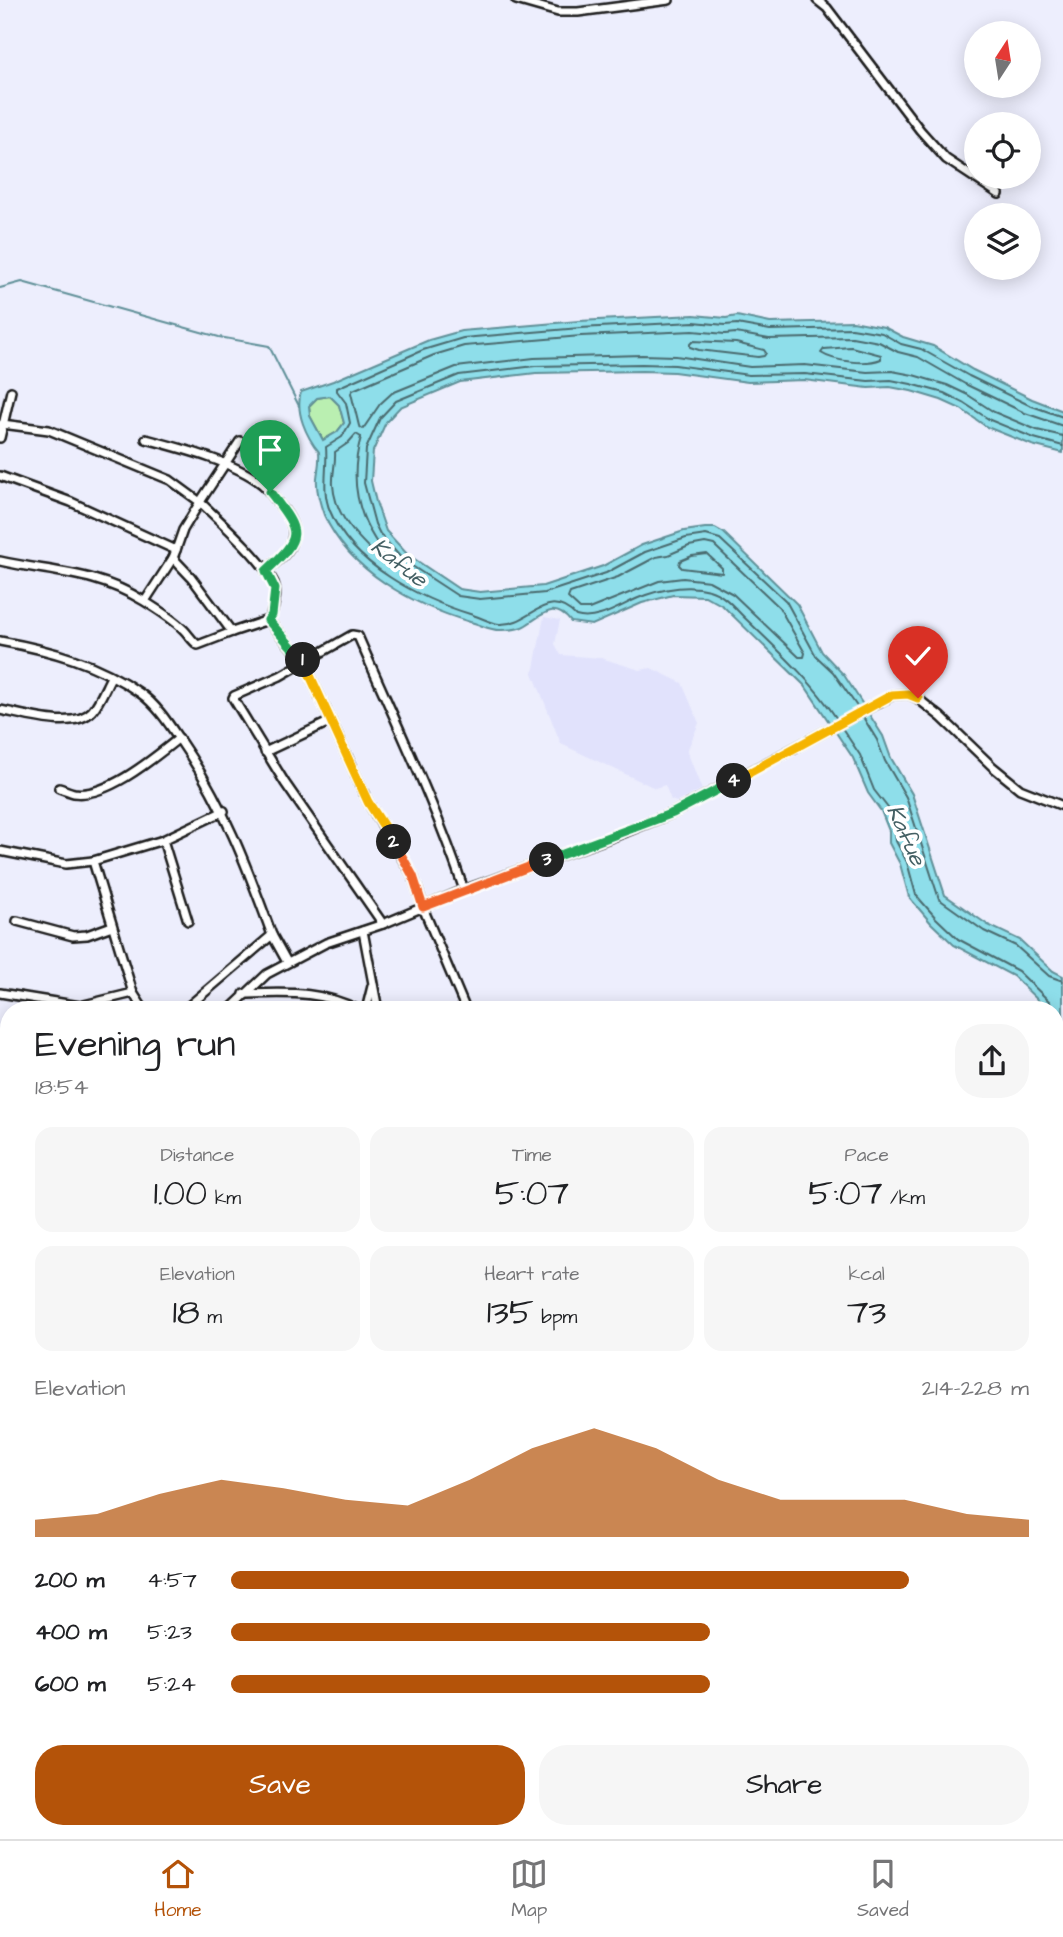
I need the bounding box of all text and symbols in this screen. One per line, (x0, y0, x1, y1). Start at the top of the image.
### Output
north arrow (964, 21, 1041, 98)
map controls (964, 21, 1041, 280)
button: locate (964, 112, 1041, 189)
button: layers (964, 203, 1041, 280)
pin (240, 420, 300, 492)
icon: arrive (251, 431, 289, 469)
water label: Kafue (364, 531, 435, 596)
pin (888, 626, 948, 698)
icon: check (899, 637, 937, 675)
pin: 1 (286, 642, 320, 678)
text: 1 (301, 646, 304, 673)
pin: 4 (716, 764, 752, 798)
text: 4 (727, 767, 740, 794)
water label: Kafue (878, 800, 934, 872)
pin: 2 (376, 824, 412, 860)
text: 2 (388, 828, 399, 855)
pin: 3 (530, 842, 564, 878)
text: 3 (542, 846, 551, 873)
text: Evening run (35, 1019, 236, 1071)
button: share (955, 1024, 1029, 1098)
text: 18:54 (35, 1071, 89, 1103)
text: Distance (160, 1142, 234, 1169)
text: Time (512, 1142, 552, 1169)
text: Pace (845, 1142, 889, 1169)
text: 1.00 (154, 1169, 207, 1218)
text: 5:07 (495, 1169, 569, 1218)
text: 5:07 (808, 1169, 882, 1218)
text: km (207, 1185, 241, 1212)
text: /km (882, 1185, 925, 1212)
text: Elevation (160, 1261, 235, 1288)
text: Heart rate (484, 1261, 580, 1288)
text: kcal (848, 1261, 885, 1288)
text: 18 (173, 1288, 200, 1337)
text: 135 (487, 1288, 534, 1337)
text: 73 (847, 1288, 886, 1337)
text: m (200, 1304, 222, 1331)
text: bpm (534, 1304, 577, 1331)
text: Elevation (35, 1372, 126, 1404)
text: 214–228 m (922, 1372, 1029, 1404)
text: 200 m (35, 1564, 104, 1596)
text: 4:57 (147, 1564, 197, 1596)
text: 400 m (35, 1616, 107, 1648)
text: 5:23 (147, 1616, 192, 1648)
text: 600 m (35, 1668, 106, 1700)
text: 5:24 (147, 1668, 196, 1700)
button: Save (35, 1745, 525, 1825)
button: Share (539, 1745, 1029, 1825)
tab: Home (154, 1855, 202, 1924)
tab: Map (510, 1855, 548, 1924)
tab: Saved (857, 1855, 909, 1924)

